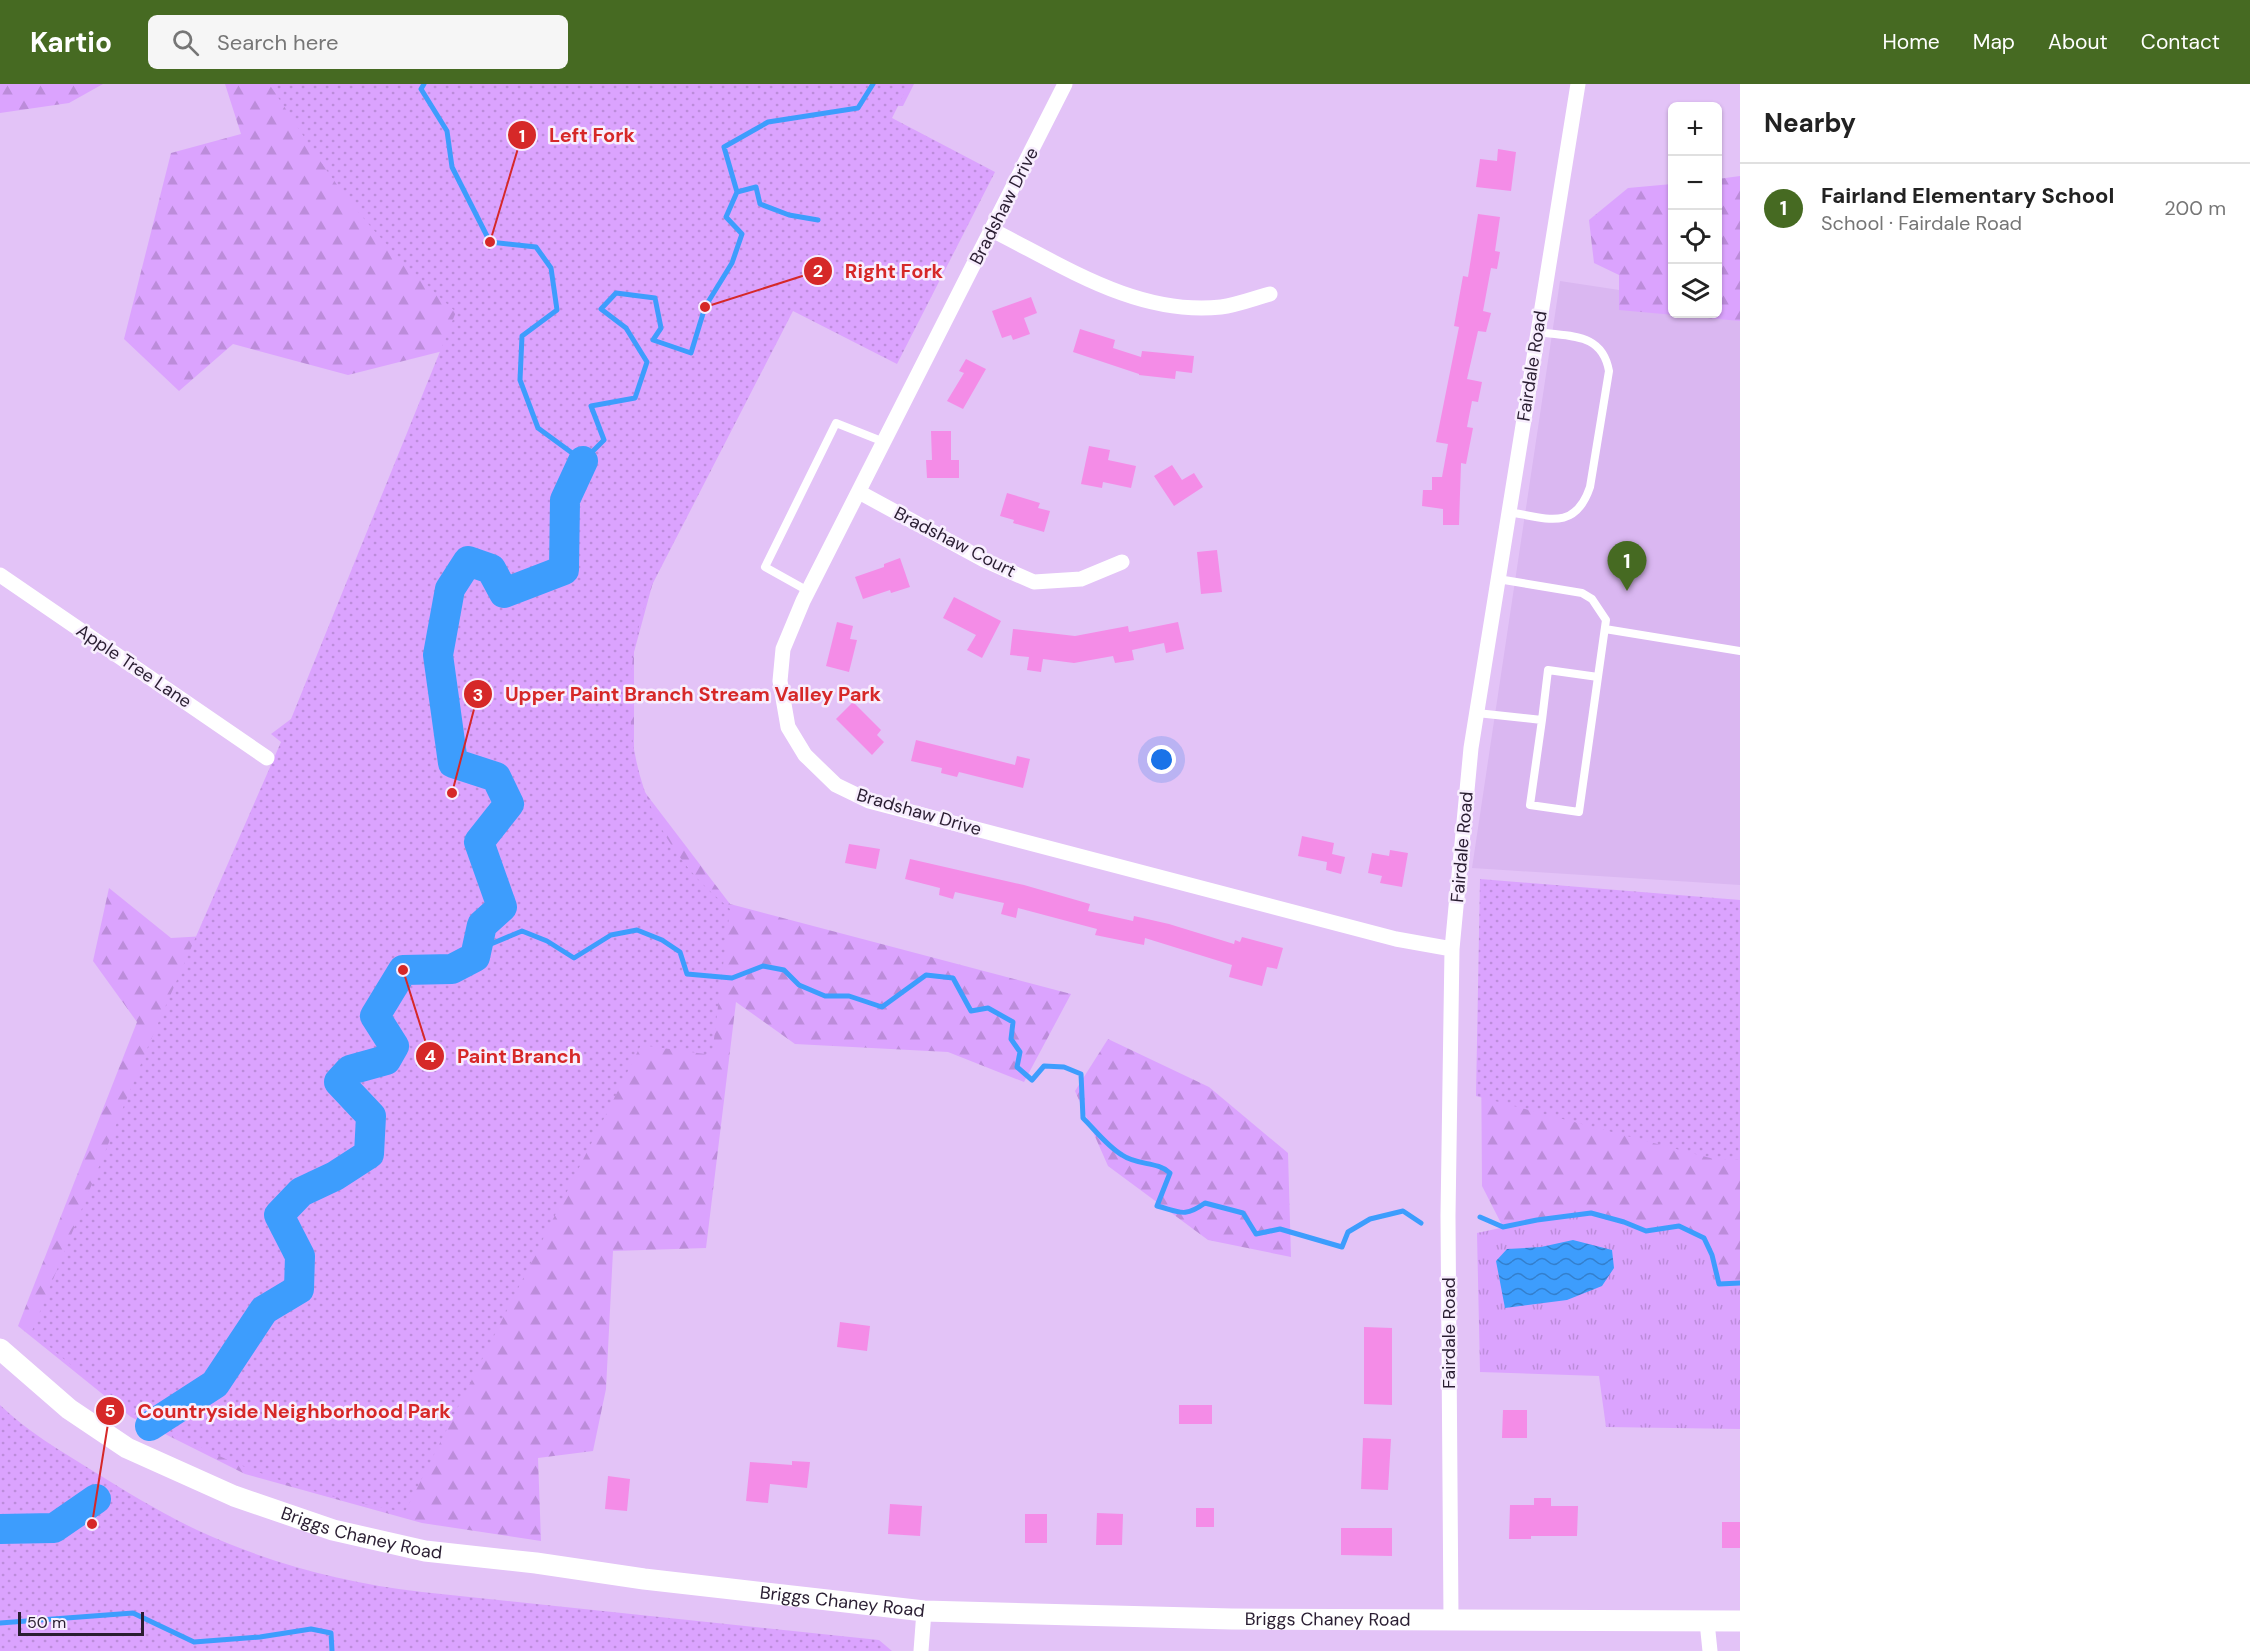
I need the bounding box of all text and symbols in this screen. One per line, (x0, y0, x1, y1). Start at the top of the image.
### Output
search box (148, 15, 568, 69)
text: Kartio (30, 24, 112, 61)
icon: search (169, 26, 202, 59)
text: Search here (217, 28, 338, 57)
text: Home (1882, 28, 1940, 56)
text: Map (1973, 28, 2015, 56)
text: About (2048, 28, 2108, 56)
text: Contact (2141, 28, 2220, 56)
map controls (1668, 102, 1722, 318)
button: + (1668, 102, 1722, 156)
text: Nearby (1764, 106, 1856, 140)
callout: Left Fork (507, 116, 647, 154)
text: Left Fork (549, 122, 635, 148)
text: 1 (519, 124, 525, 148)
street label: Bradshaw Drive (964, 143, 1044, 269)
button: − (1668, 156, 1722, 210)
text: Fairland Elementary School (1821, 181, 2114, 210)
text: 1 (1780, 195, 1787, 221)
text: 200 m (2164, 195, 2226, 221)
button: locate (1668, 210, 1722, 264)
text: School · Fairdale Road (1821, 210, 2022, 236)
callout: Right Fork (803, 252, 955, 290)
text: Right Fork (845, 258, 944, 284)
text: 2 (813, 259, 823, 283)
button: layers (1668, 264, 1722, 318)
street label: Fairdale Road (1511, 309, 1553, 423)
street label: Bradshaw Court (890, 501, 1020, 583)
pin: 1 (1608, 542, 1646, 591)
street label: Apple Tree Lane (72, 619, 196, 713)
callout: Upper Paint Branch Stream Valley Park (463, 675, 893, 713)
text: Upper Paint Branch Stream Valley Park (505, 681, 882, 707)
text: 3 (473, 683, 483, 707)
your location (1147, 745, 1176, 774)
street label: Bradshaw Drive (854, 783, 984, 841)
street label: Fairdale Road (1445, 790, 1479, 904)
callout: Paint Branch (415, 1037, 593, 1075)
text: Paint Branch (457, 1043, 581, 1069)
text: 4 (424, 1044, 436, 1068)
street label: Fairdale Road (1437, 1277, 1461, 1389)
callout: Countryside Neighborhood Park (95, 1392, 463, 1430)
text: Countryside Neighborhood Park (137, 1398, 451, 1424)
text: 5 (104, 1399, 116, 1423)
street label: Briggs Chaney Road (278, 1501, 443, 1565)
street label: Briggs Chaney Road (758, 1580, 926, 1623)
street label: Briggs Chaney Road (1245, 1607, 1411, 1632)
scale bar (18, 1609, 144, 1636)
text: 50 m (27, 1612, 66, 1633)

